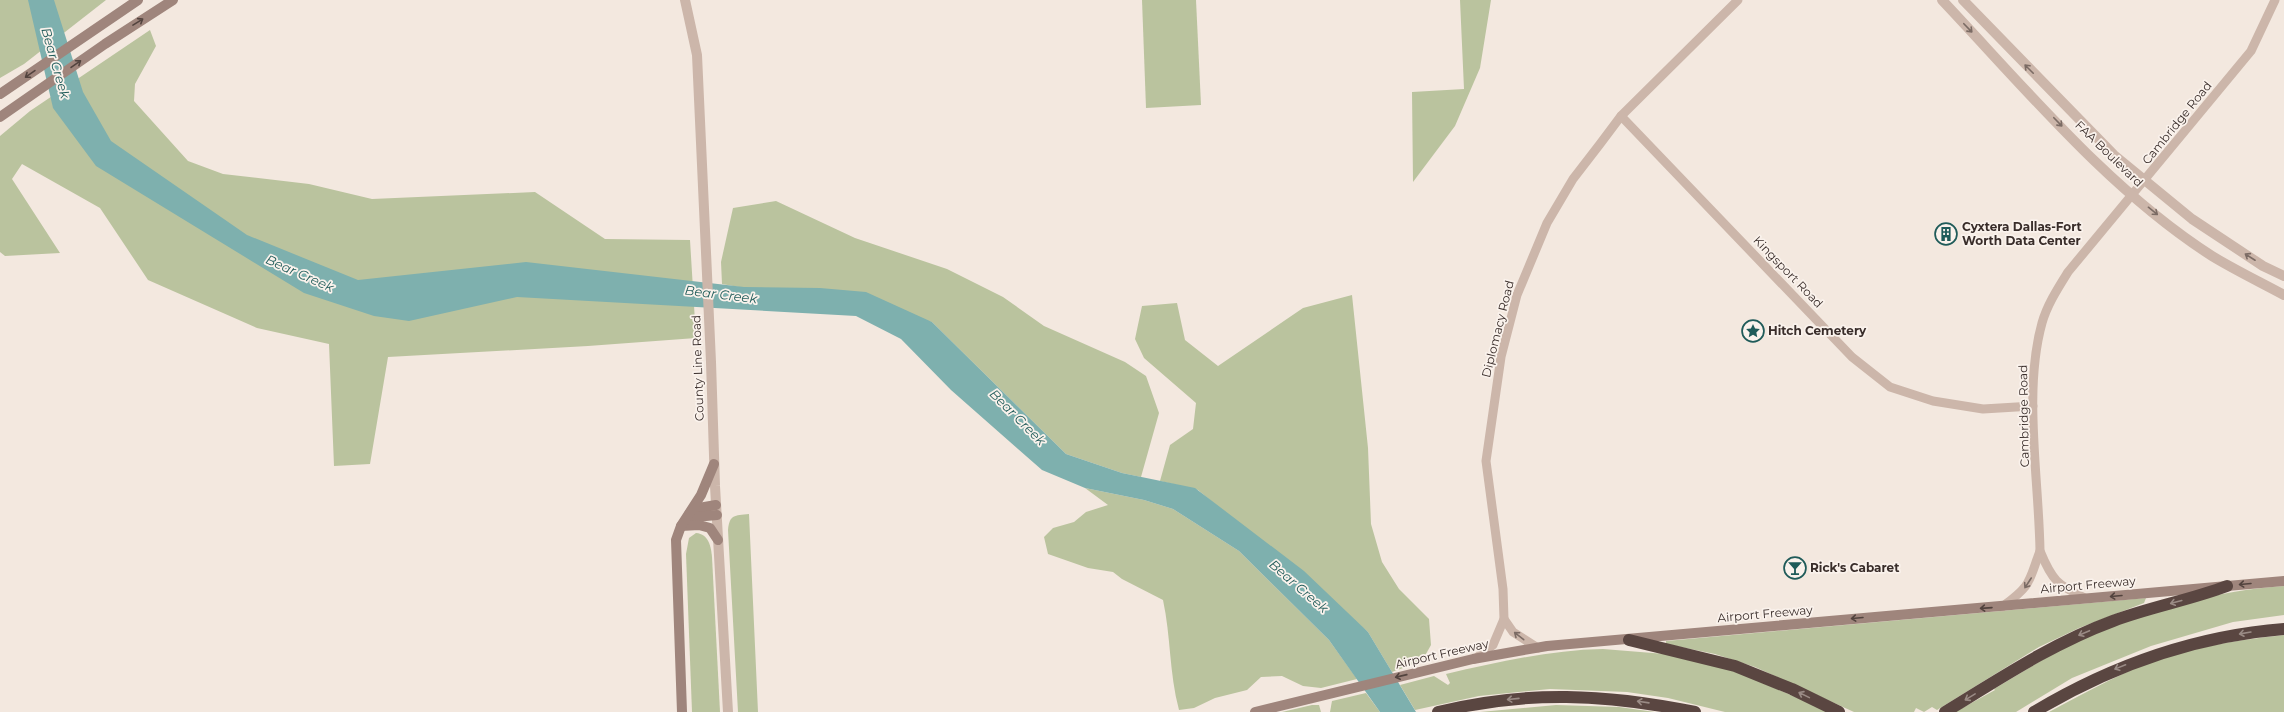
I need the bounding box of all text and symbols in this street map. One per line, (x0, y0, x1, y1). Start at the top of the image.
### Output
one-way arrow (132, 18, 144, 26)
one-way arrow (1964, 23, 1973, 33)
water label: Bear Creek (38, 26, 74, 101)
one-way arrow (71, 60, 82, 68)
one-way arrow (2024, 64, 2034, 74)
one-way arrow (24, 70, 35, 78)
street label: Cambridge Road (2139, 78, 2215, 167)
one-way arrow (2053, 117, 2062, 127)
street label: FAA Boulevard (2072, 117, 2146, 190)
one-way arrow (2147, 207, 2158, 216)
place label: Cyxtera Dallas-Fort Worth Data Center (1962, 219, 2083, 248)
building icon: Cyxtera Dallas-Fort Worth Data Center (1933, 221, 1959, 247)
street label: Kingsport Road (1750, 233, 1826, 311)
water label: Bear Creek (263, 251, 338, 296)
one-way arrow (2245, 253, 2256, 261)
street label: Diplomacy Road (1478, 279, 1517, 379)
water label: Bear Creek (684, 282, 759, 307)
street label: County Line Road (688, 315, 707, 421)
place icon: Hitch Cemetery (1740, 318, 1766, 344)
place label: Hitch Cemetery (1768, 323, 1867, 338)
street label: Cambridge Road (2015, 365, 2032, 467)
water label: Bear Creek (987, 386, 1050, 449)
bar icon: Rick's Cabaret (1782, 555, 1808, 581)
water label: Bear Creek (1266, 556, 1333, 617)
place label: Rick's Cabaret (1810, 560, 1900, 575)
street label: Airport Freeway (2040, 573, 2137, 596)
one-way arrow (2024, 578, 2032, 589)
one-way arrow (2239, 581, 2252, 588)
one-way arrow (2110, 592, 2123, 599)
one-way arrow (2170, 599, 2183, 606)
street label: Airport Freeway (1717, 602, 1814, 625)
one-way arrow (1980, 604, 1993, 611)
one-way arrow (1851, 615, 1864, 622)
one-way arrow (2239, 629, 2252, 637)
one-way arrow (2078, 630, 2090, 638)
one-way arrow (1513, 632, 1524, 641)
street label: Airport Freeway (1394, 635, 1491, 672)
one-way arrow (2115, 664, 2127, 672)
one-way arrow (1395, 673, 1408, 681)
one-way arrow (1798, 691, 1810, 698)
one-way arrow (1964, 693, 1976, 701)
one-way arrow (1507, 695, 1520, 703)
one-way arrow (1636, 698, 1649, 706)

